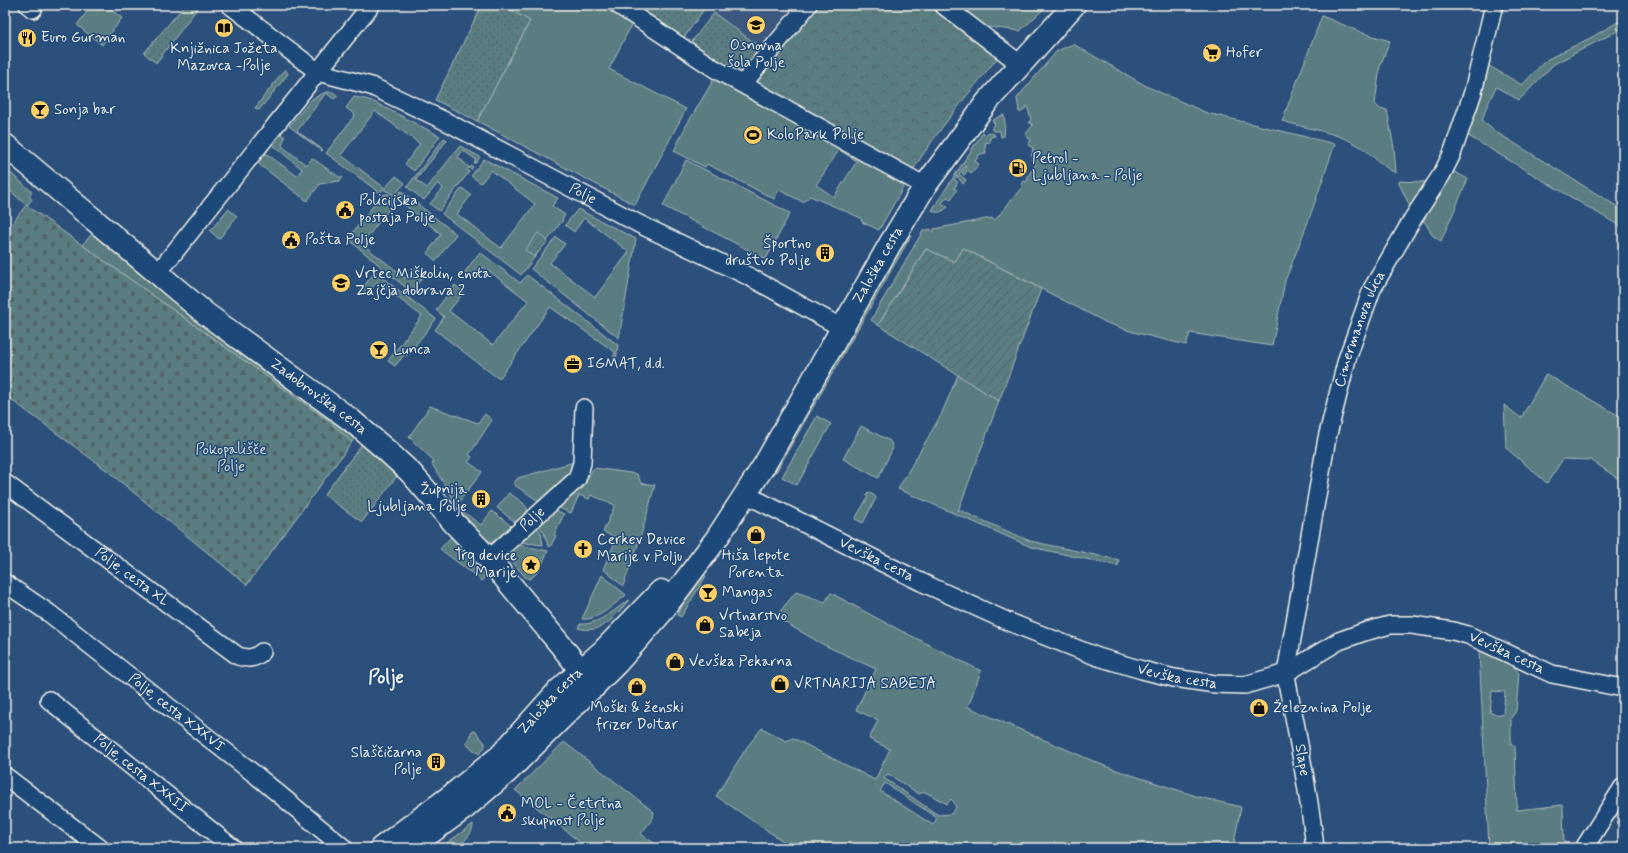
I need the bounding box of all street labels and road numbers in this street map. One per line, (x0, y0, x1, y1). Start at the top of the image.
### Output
street label: Polje (565, 179, 600, 210)
street label: Zaloška cesta (848, 222, 908, 308)
street label: Cimermanova ulica (1330, 267, 1391, 389)
street label: Zadobrovška cesta (265, 354, 372, 440)
street label: Polje (515, 502, 550, 536)
street label: Vevška cesta (836, 533, 918, 587)
street label: Polje, cesta XL (91, 543, 173, 612)
street label: Vevška cesta (1465, 627, 1548, 679)
street label: Vevška cesta (1135, 659, 1219, 694)
street label: Zaloška cesta (513, 663, 588, 739)
street label: Polje, cesta XXXVI (124, 669, 229, 757)
street label: Polje, cesta XXXII (89, 730, 193, 818)
street label: Slape (1290, 742, 1314, 778)

